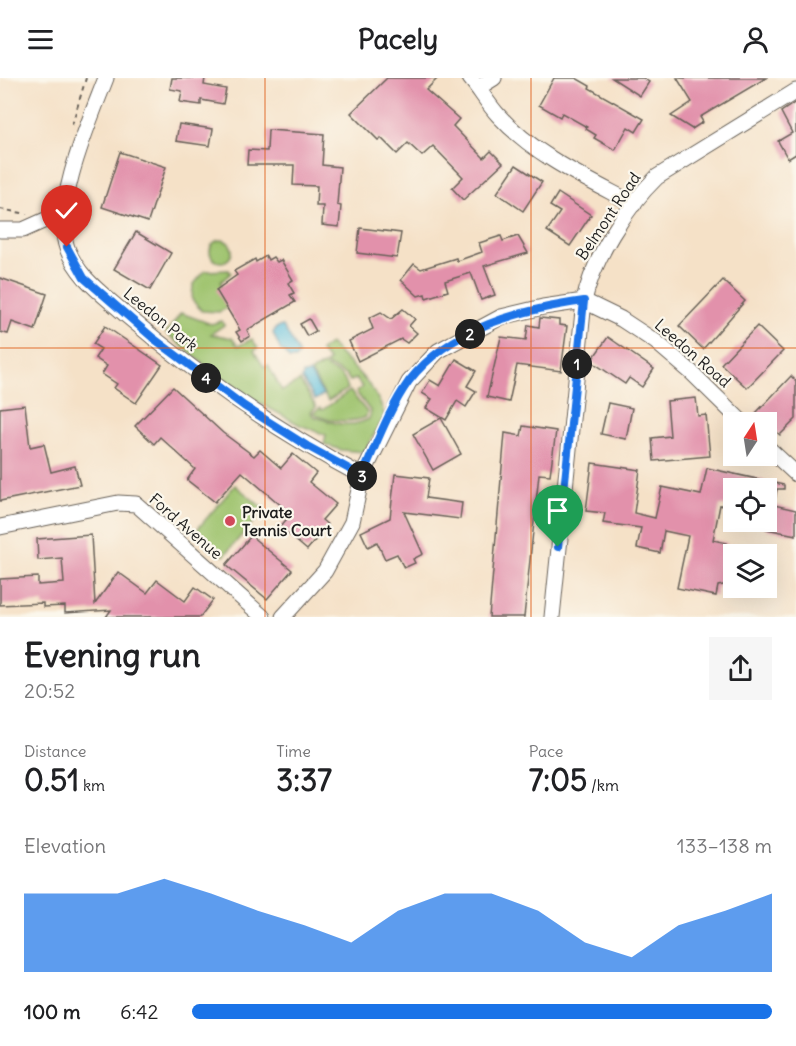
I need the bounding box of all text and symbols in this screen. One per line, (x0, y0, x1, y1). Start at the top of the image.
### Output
text: Pacely (358, 22, 438, 56)
icon: menu (24, 23, 57, 56)
icon: person (739, 23, 772, 56)
street label: Belmont Road (571, 168, 645, 264)
pin (41, 185, 92, 247)
icon: check (50, 194, 83, 227)
street label: Leedon Park (120, 283, 202, 355)
street label: Leedon Road (651, 314, 735, 392)
pin: 2 (455, 319, 485, 349)
text: 2 (466, 324, 474, 344)
pin: 1 (562, 349, 592, 379)
text: 1 (574, 354, 580, 374)
pin: 4 (191, 363, 221, 393)
text: 4 (201, 368, 211, 388)
north arrow (723, 412, 777, 466)
map controls (723, 412, 777, 598)
pin: 3 (347, 461, 377, 491)
text: 3 (357, 466, 367, 486)
button: locate (723, 478, 777, 532)
pin (532, 485, 583, 547)
street label: Ford Avenue (145, 489, 227, 563)
icon: arrive (541, 494, 574, 527)
place label: Private Tennis Court (242, 502, 332, 540)
marker: Private Tennis Court (223, 514, 237, 528)
button: layers (723, 544, 777, 598)
text: Evening run (24, 634, 200, 676)
button: share (709, 637, 772, 700)
text: 20:52 (24, 678, 75, 703)
text: Distance (24, 741, 86, 761)
text: Time (276, 741, 311, 761)
text: Pace (529, 741, 563, 761)
text: 0.51 (24, 761, 79, 799)
text: 3:37 (276, 761, 332, 799)
text: 7:05 (529, 761, 587, 799)
text: km (79, 775, 105, 795)
text: /km (587, 775, 619, 795)
text: Elevation (24, 833, 106, 858)
text: 133–138 m (677, 833, 772, 858)
text: 100 m (24, 999, 81, 1024)
text: 6:42 (120, 999, 159, 1024)

